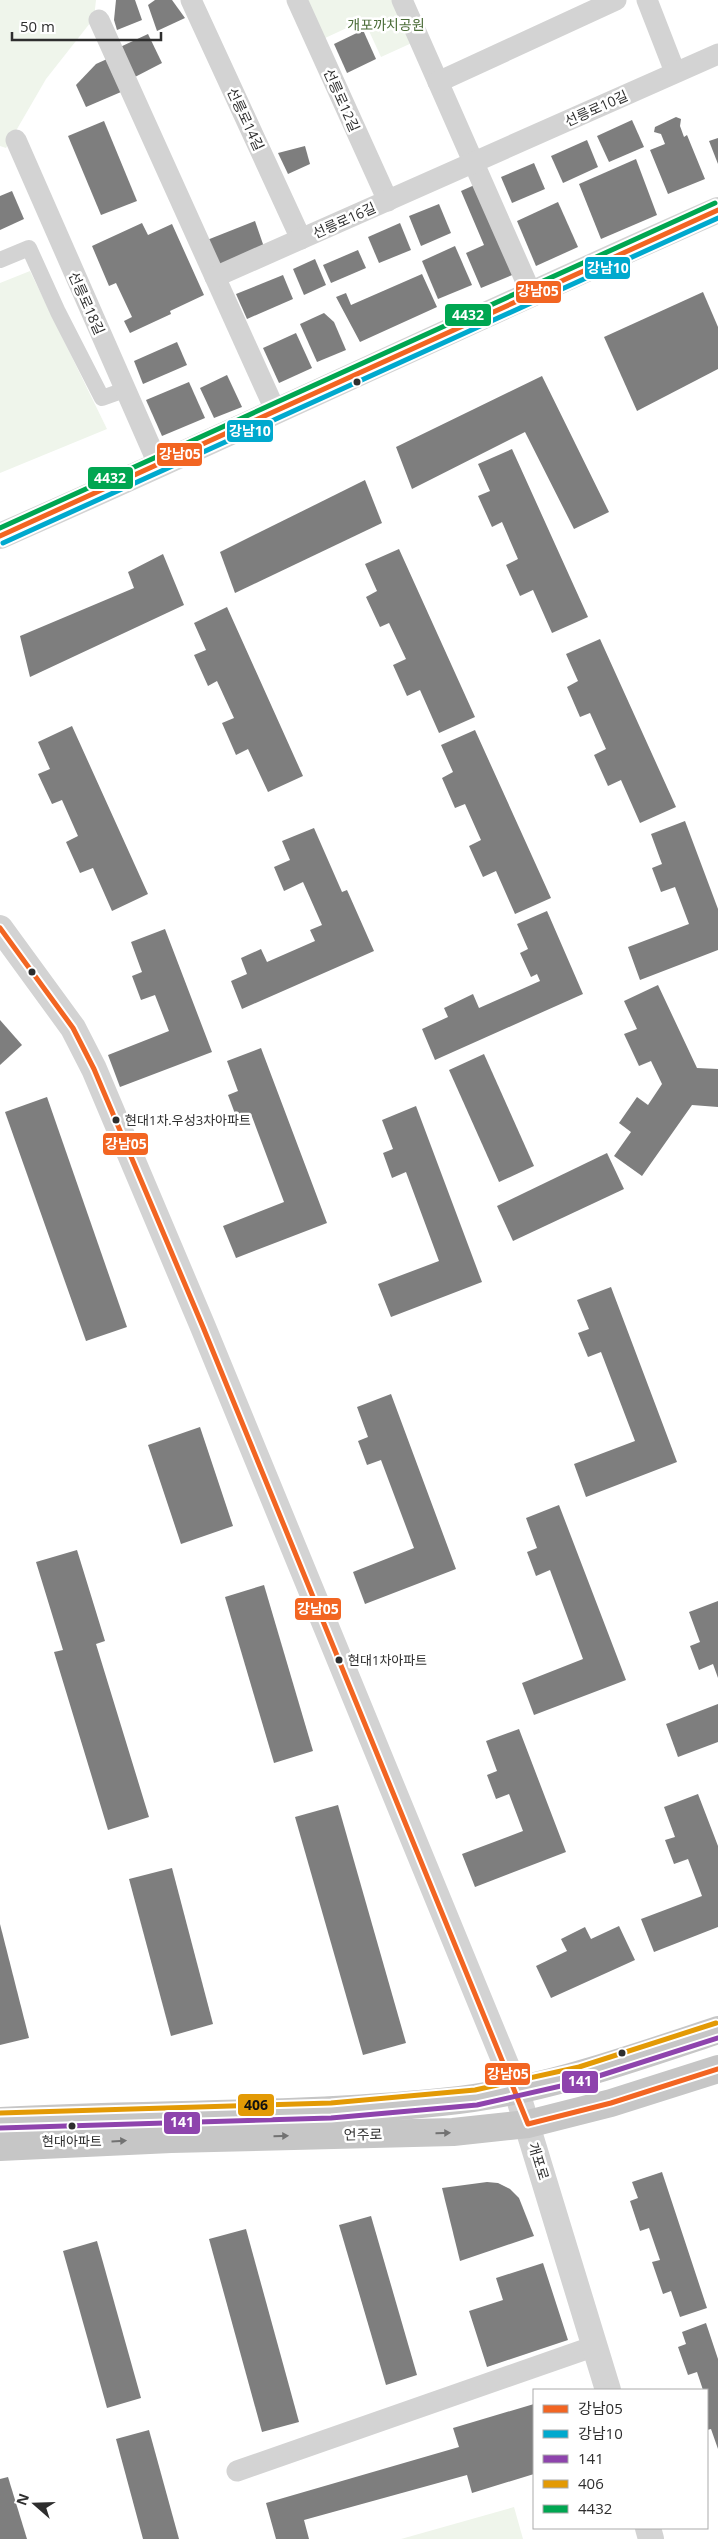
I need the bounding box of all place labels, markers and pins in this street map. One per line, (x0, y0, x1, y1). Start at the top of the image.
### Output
unlabelled marker (352, 377, 362, 387)
unlabelled marker (27, 967, 37, 977)
place label: 현대1차.우성3차아파트 (125, 1111, 251, 1129)
marker: 현대1차.우성3차아파트 (111, 1115, 121, 1125)
place label: 현대1차아파트 (348, 1651, 427, 1669)
marker: 현대1차아파트 (334, 1655, 344, 1665)
unlabelled marker (617, 2048, 627, 2058)
marker: 현대아파트 (67, 2121, 77, 2131)
place label: 현대아파트 (42, 2132, 102, 2150)

